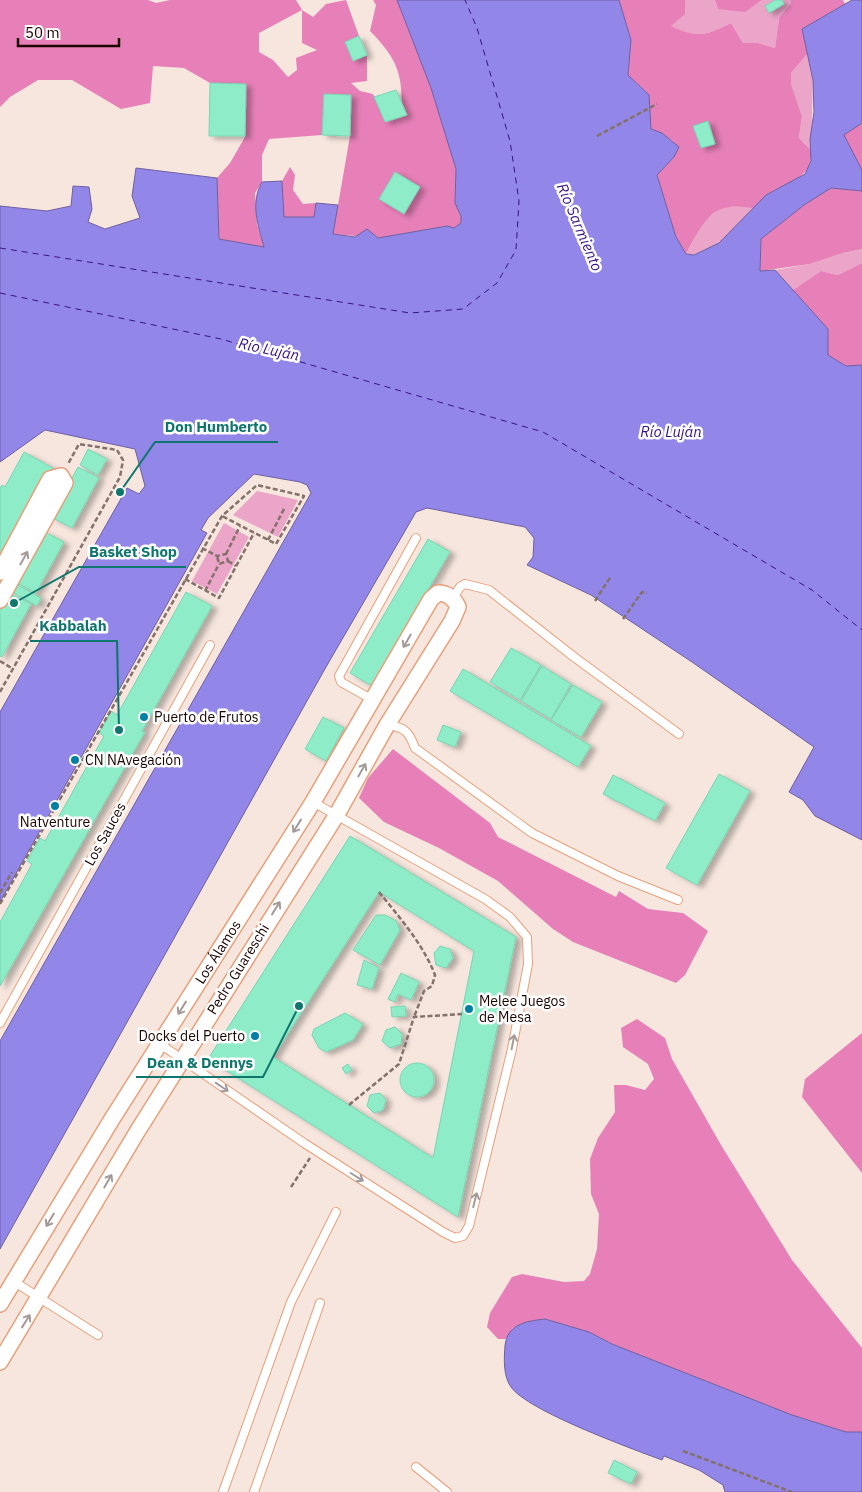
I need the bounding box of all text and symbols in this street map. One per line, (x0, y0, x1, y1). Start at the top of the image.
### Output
scale bar (18, 15, 119, 47)
text: 50 m (25, 23, 60, 42)
water label: Río Sarmiento (553, 180, 607, 274)
water label: Río Luján (237, 333, 301, 365)
callout: Don Humberto (155, 412, 278, 442)
text: Don Humberto (165, 417, 267, 436)
water label: Río Luján (640, 422, 702, 441)
callout: Basket Shop (79, 537, 186, 567)
text: Basket Shop (89, 542, 177, 561)
one-way arrow (19, 551, 29, 565)
callout: Kabbalah (30, 611, 117, 641)
text: Kabbalah (39, 616, 107, 635)
one-way arrow (401, 634, 411, 648)
place label: Puerto de Frutos (154, 708, 259, 726)
marker: Puerto de Frutos (138, 711, 150, 723)
place label: CN NAvegación (85, 751, 181, 769)
marker: CN NAvegación (69, 754, 81, 766)
one-way arrow (357, 763, 367, 778)
street label: Los Sauces (80, 799, 130, 869)
marker: Natventure (49, 800, 61, 812)
place label: Natventure (20, 813, 90, 831)
one-way arrow (292, 819, 302, 833)
one-way arrow (272, 902, 282, 916)
street label: Los Álamos (191, 917, 245, 987)
street label: Pedro Guareschi (203, 920, 273, 1018)
place label: Melee Juegos de Mesa (479, 992, 565, 1026)
one-way arrow (177, 1001, 187, 1015)
marker: Melee Juegos de Mesa (463, 1003, 475, 1015)
place label: Docks del Puerto (138, 1027, 245, 1045)
marker: Docks del Puerto (249, 1030, 261, 1042)
one-way arrow (509, 1034, 519, 1050)
callout: Dean & Dennys (136, 1047, 263, 1077)
text: Dean & Dennys (147, 1053, 254, 1072)
one-way arrow (214, 1082, 228, 1092)
one-way arrow (350, 1171, 364, 1182)
one-way arrow (104, 1174, 114, 1188)
one-way arrow (471, 1192, 480, 1208)
one-way arrow (45, 1213, 55, 1227)
one-way arrow (21, 1314, 31, 1328)

